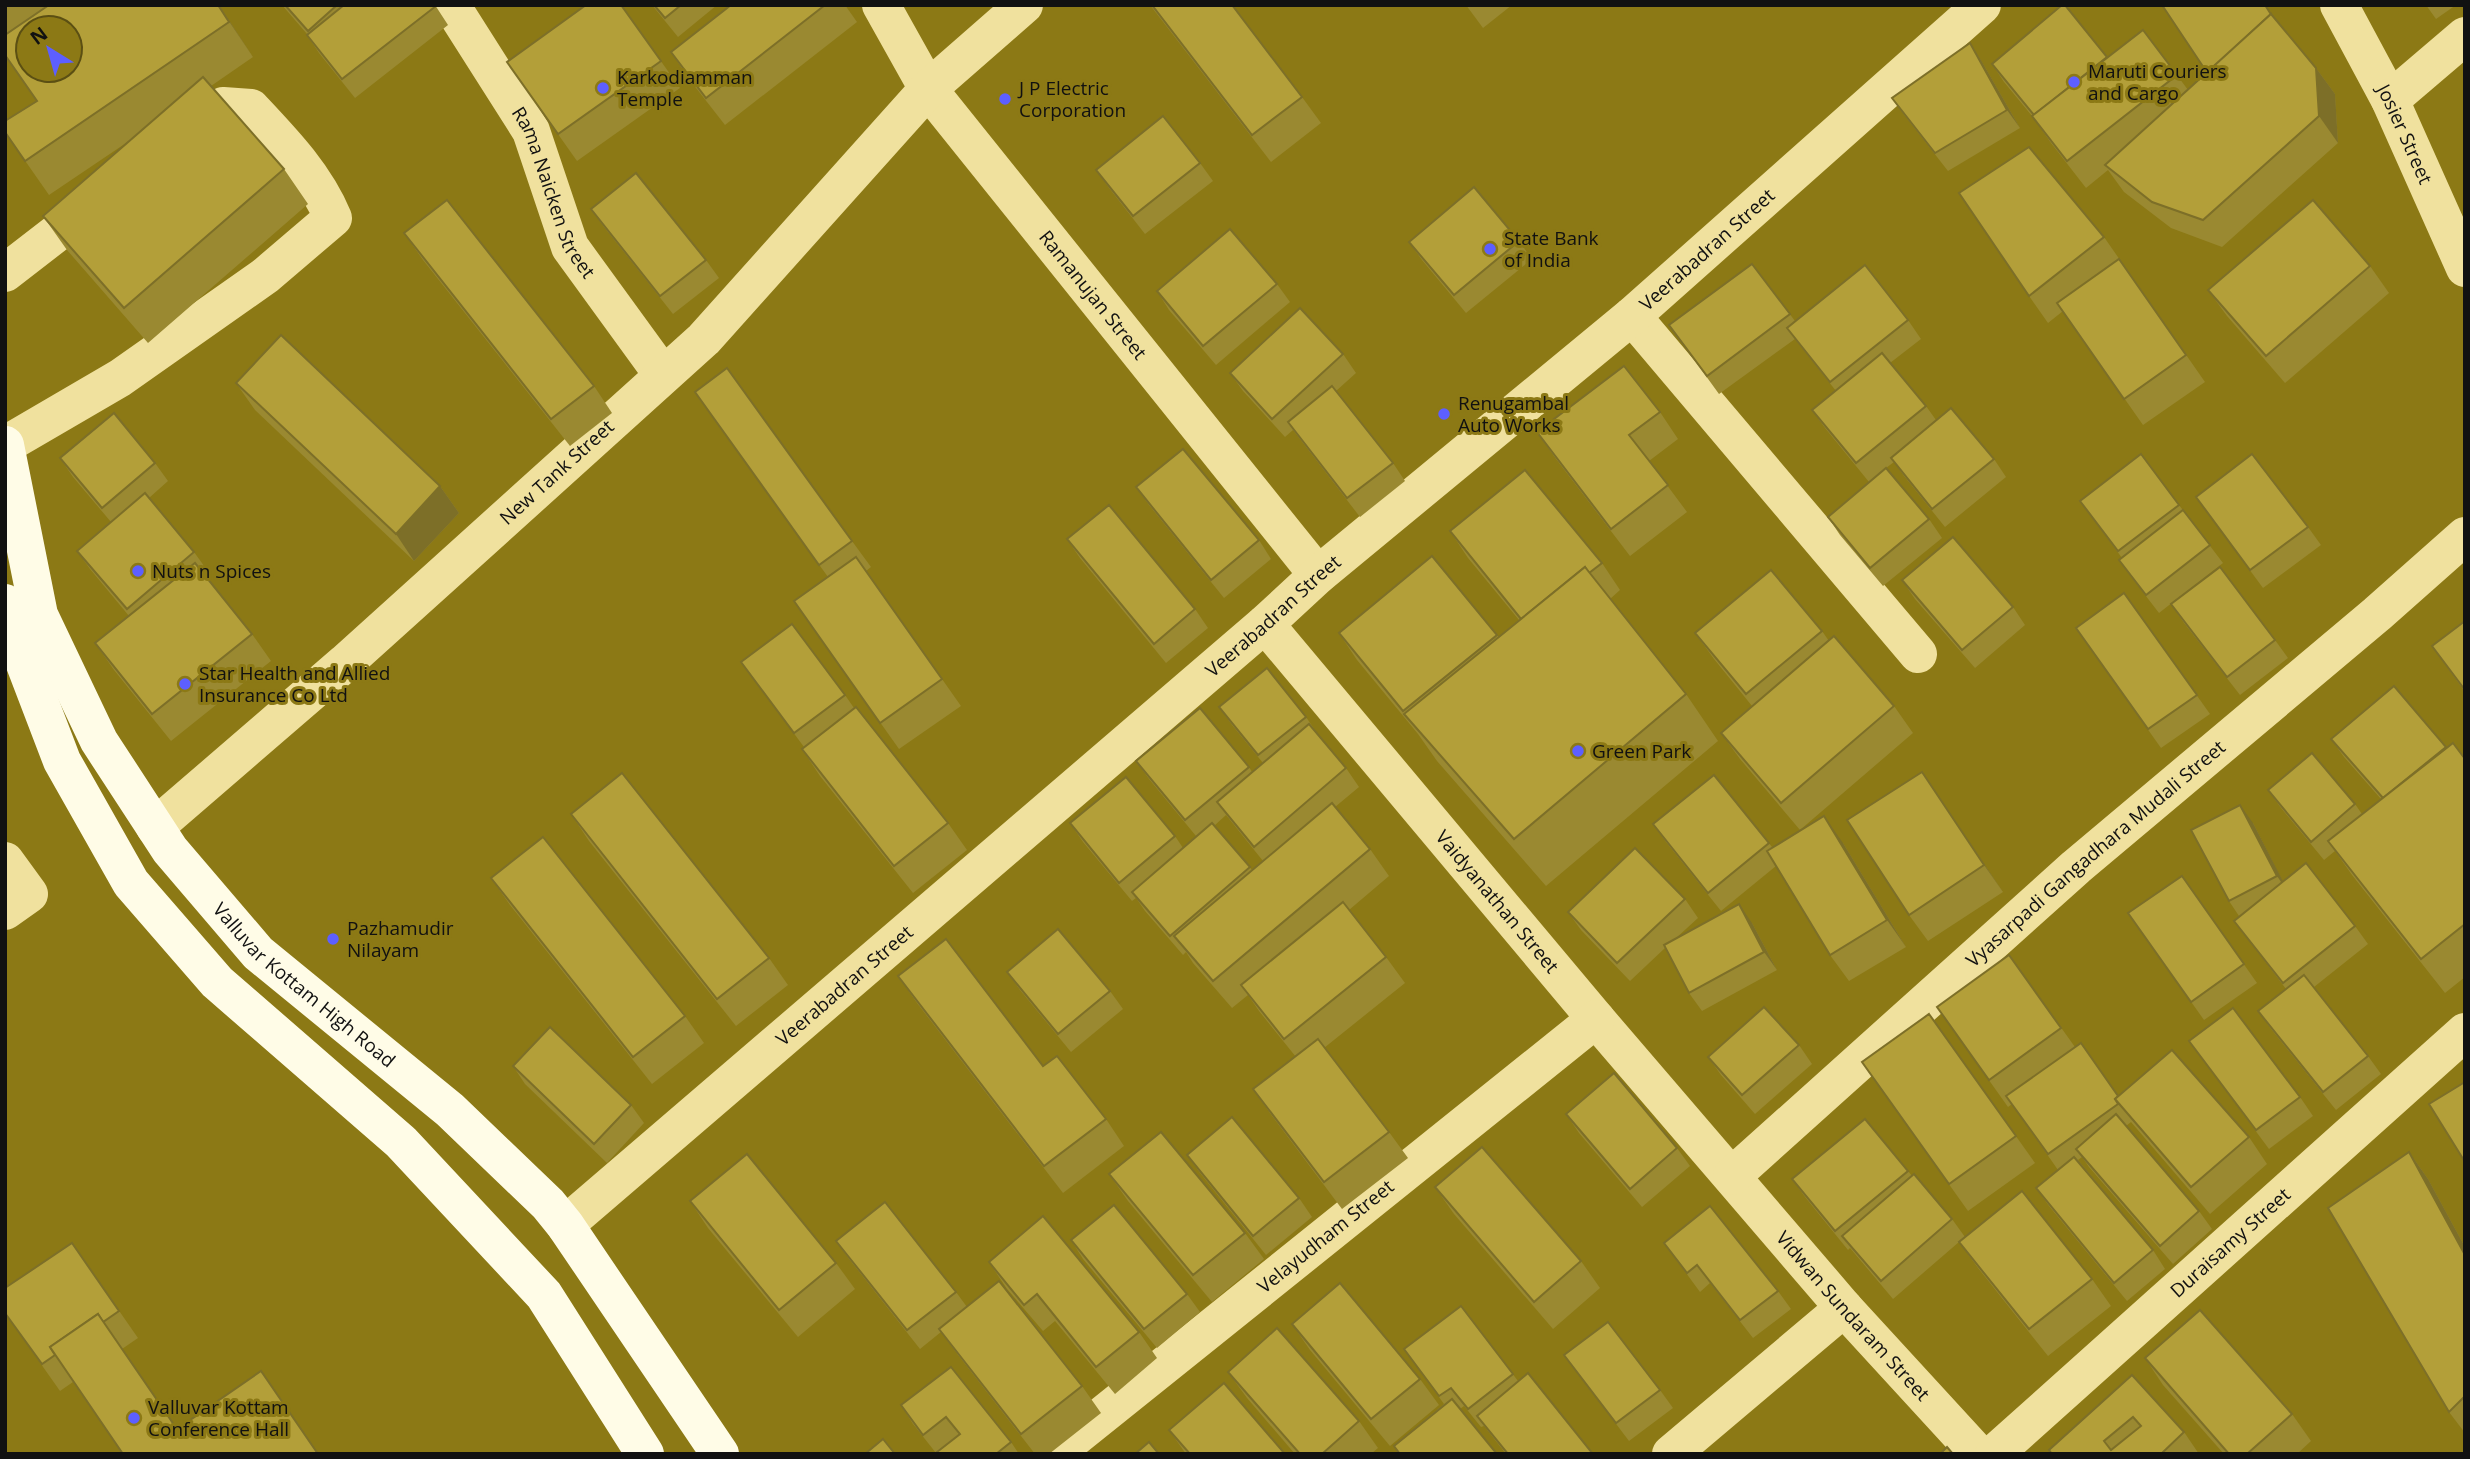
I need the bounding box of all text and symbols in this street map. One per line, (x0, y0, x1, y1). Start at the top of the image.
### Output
north arrow (14, 14, 84, 84)
text: N (25, 20, 53, 50)
place label: Maruti Couriers and Cargo (2088, 58, 2227, 106)
place label: Karkodiamman Temple (617, 64, 753, 112)
marker: Maruti Couriers and Cargo (2066, 74, 2082, 90)
place label: J P Electric Corporation (1017, 75, 1126, 123)
street label: Josier Street (2370, 78, 2439, 188)
marker: Karkodiamman Temple (595, 80, 611, 96)
marker: J P Electric Corporation (997, 91, 1013, 107)
street label: Rama Naicken Street (506, 102, 602, 284)
street label: Veerabadran Street (1634, 182, 1780, 317)
street label: Ramanujan Street (1033, 225, 1153, 365)
place label: State Bank of India (1504, 225, 1599, 273)
marker: State Bank of India (1482, 241, 1498, 257)
place label: Renugambal Auto Works (1458, 390, 1569, 438)
marker: Renugambal Auto Works (1436, 406, 1452, 422)
street label: New Tank Street (494, 414, 619, 530)
street label: Veerabadran Street (1200, 549, 1346, 683)
place label: Nuts n Spices (152, 558, 271, 584)
marker: Nuts n Spices (130, 563, 146, 579)
place label: Star Health and Allied Insurance Co Ltd (199, 660, 390, 708)
marker: Star Health and Allied Insurance Co Ltd (177, 676, 193, 692)
street label: Vyasarpadi Gangadhara Mudali Street (1960, 734, 2231, 973)
place label: Green Park (1592, 738, 1691, 764)
marker: Green Park (1570, 743, 1586, 759)
street label: Vaidyanathan Street (1430, 824, 1565, 979)
street label: Valluvar Kottam High Road (207, 897, 401, 1073)
place label: Pazhamudir Nilayam (347, 915, 454, 963)
street label: Veerabadran Street (770, 919, 918, 1051)
marker: Pazhamudir Nilayam (325, 931, 341, 947)
street label: Velayudham Street (1252, 1173, 1399, 1299)
street label: Duraisamy Street (2164, 1181, 2296, 1303)
street label: Vidwan Sundaram Street (1770, 1225, 1936, 1407)
place label: Valluvar Kottam Conference Hall (148, 1394, 289, 1442)
marker: Valluvar Kottam Conference Hall (126, 1410, 142, 1426)

